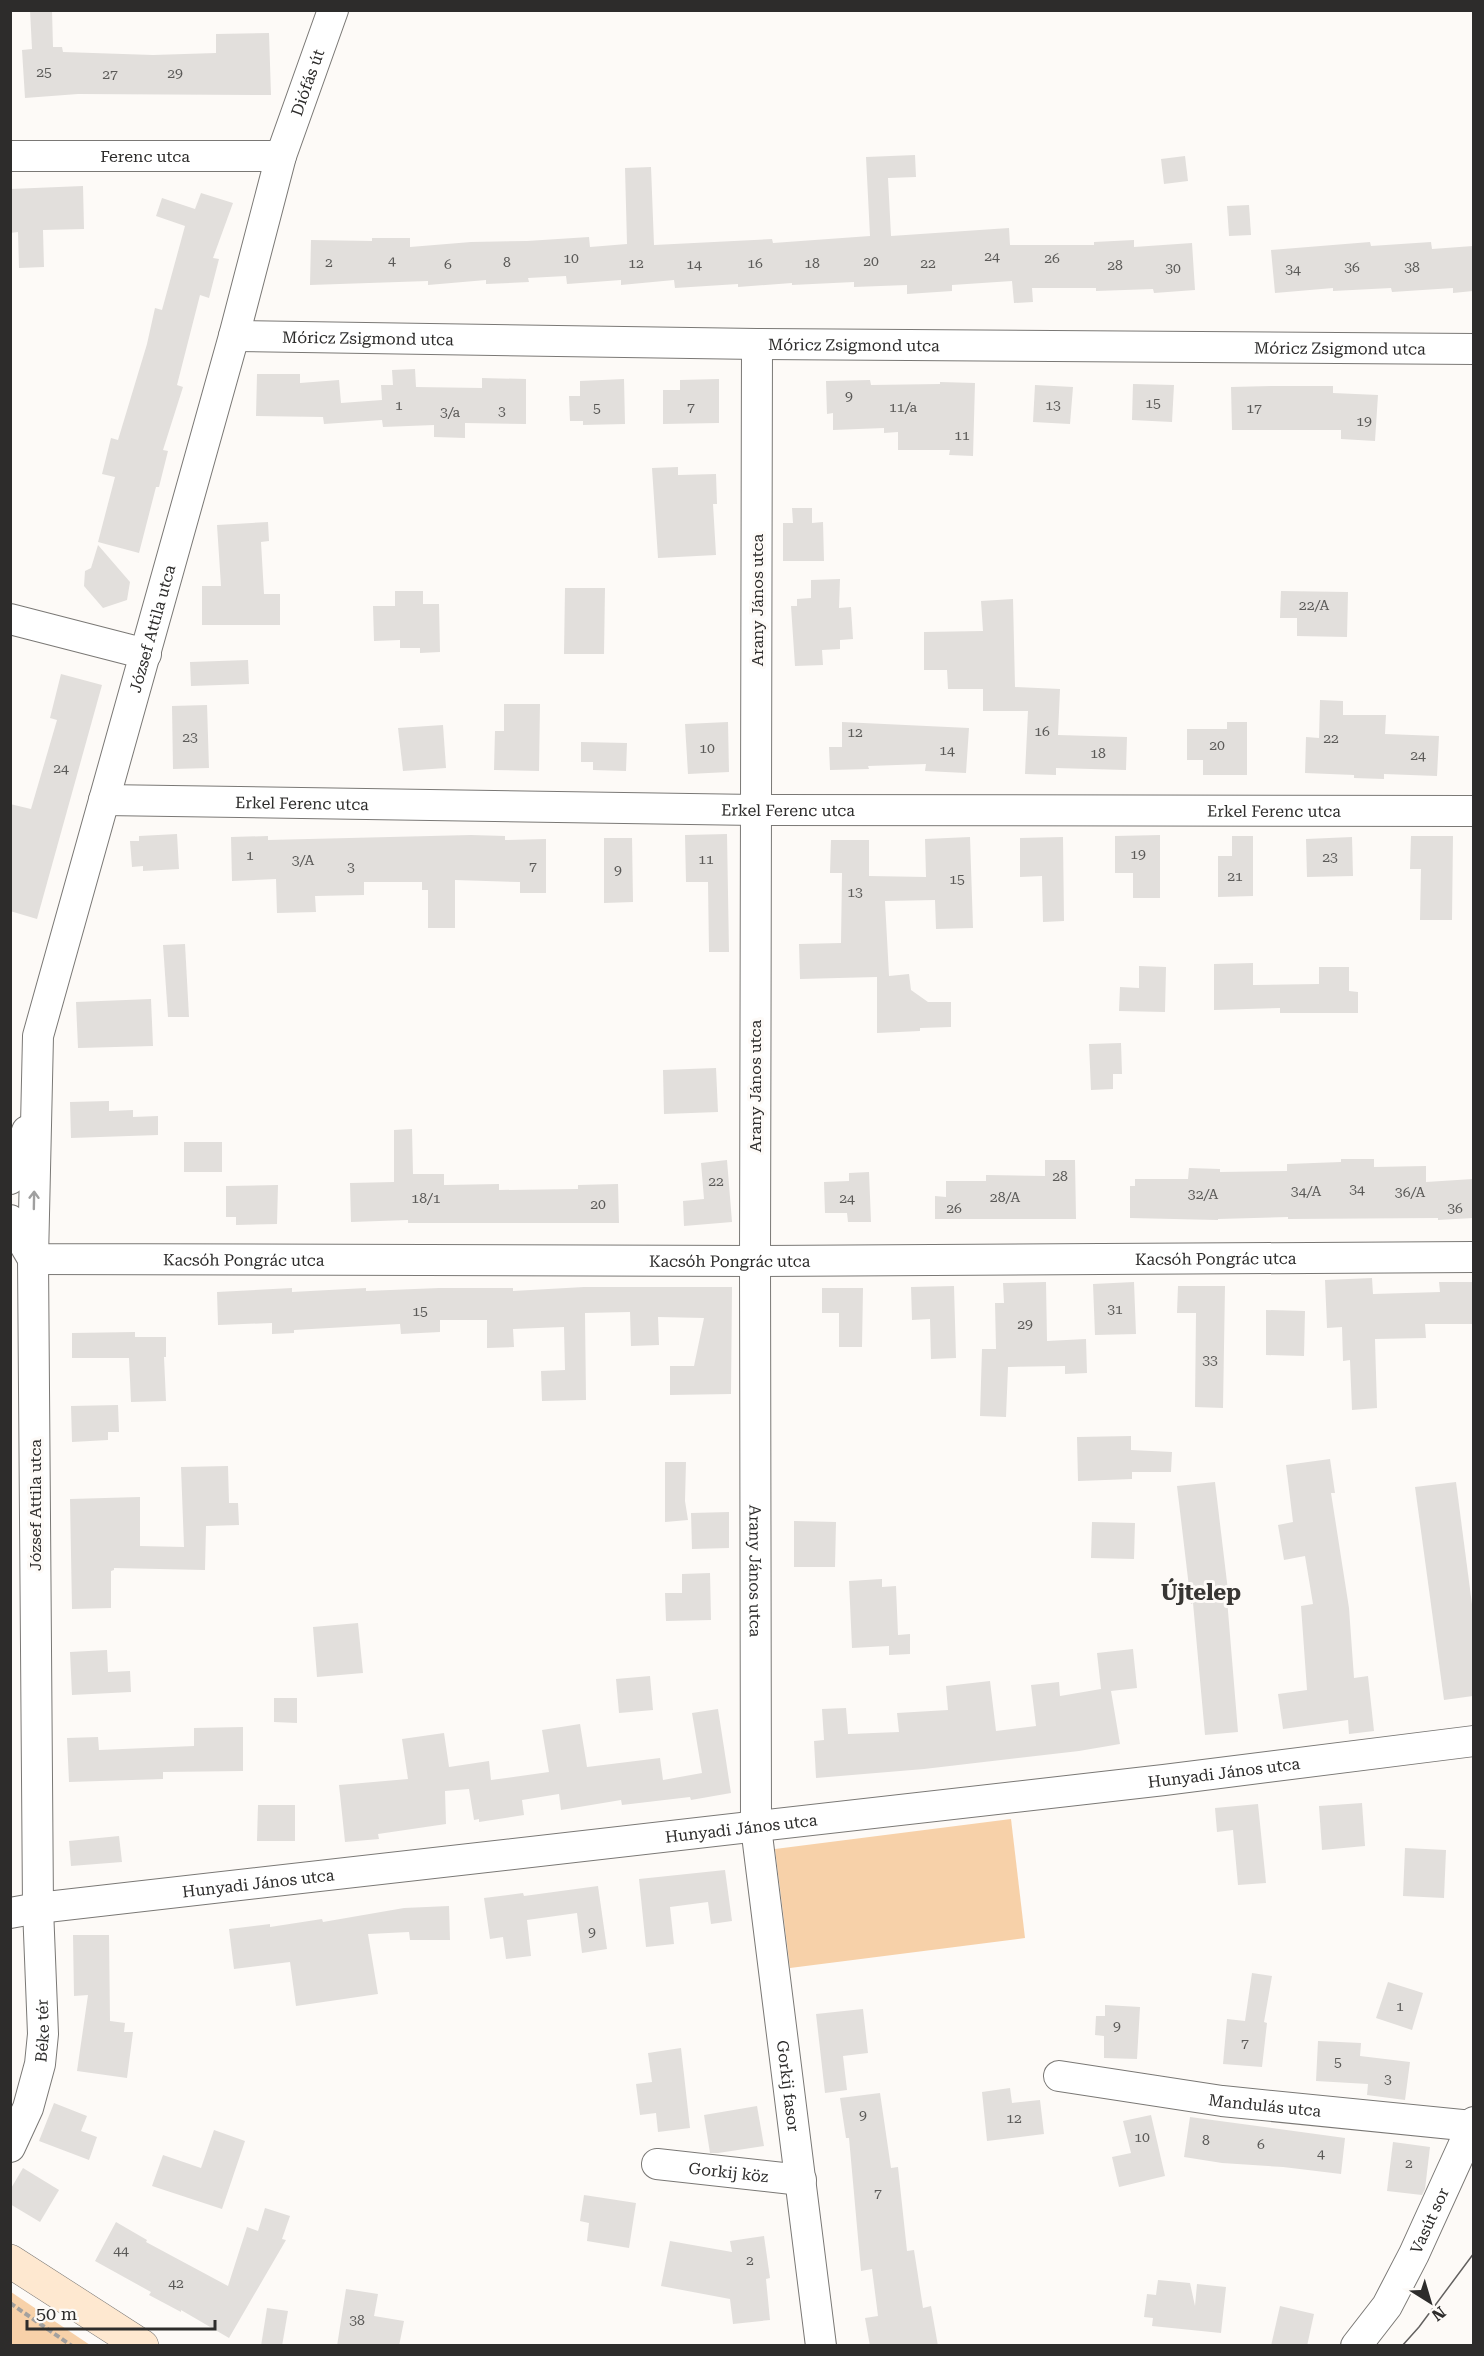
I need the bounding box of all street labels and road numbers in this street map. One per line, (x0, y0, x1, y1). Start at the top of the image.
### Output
street label: Diófás út (287, 47, 328, 118)
street label: Ferenc utca (100, 147, 190, 166)
street label: Móricz Zsigmond utca (282, 328, 454, 349)
street label: Móricz Zsigmond utca (768, 335, 940, 355)
street label: Móricz Zsigmond utca (1254, 338, 1426, 359)
street label: Arany János utca (748, 533, 767, 666)
street label: József Attila utca (126, 562, 180, 695)
street label: Erkel Ferenc utca (235, 793, 369, 814)
street label: Erkel Ferenc utca (721, 800, 855, 820)
street label: Erkel Ferenc utca (1207, 802, 1341, 821)
street label: Arany János utca (746, 1019, 765, 1152)
street label: Kacsóh Pongrác utca (1135, 1249, 1297, 1269)
street label: Kacsóh Pongrác utca (163, 1250, 325, 1270)
street label: Kacsóh Pongrác utca (649, 1252, 811, 1271)
street label: József Attila utca (26, 1439, 45, 1571)
street label: Arany János utca (745, 1505, 765, 1638)
street label: Hunyadi János utca (1147, 1754, 1301, 1792)
street label: Hunyadi János utca (664, 1810, 819, 1847)
street label: Hunyadi János utca (181, 1865, 336, 1902)
street label: Béke tér (31, 1998, 53, 2063)
street label: Gorkij fasor (773, 2039, 803, 2133)
street label: Mandulás utca (1207, 2090, 1322, 2121)
street label: Gorkij köz (688, 2159, 770, 2186)
street label: Vasút sor (1406, 2184, 1453, 2257)

